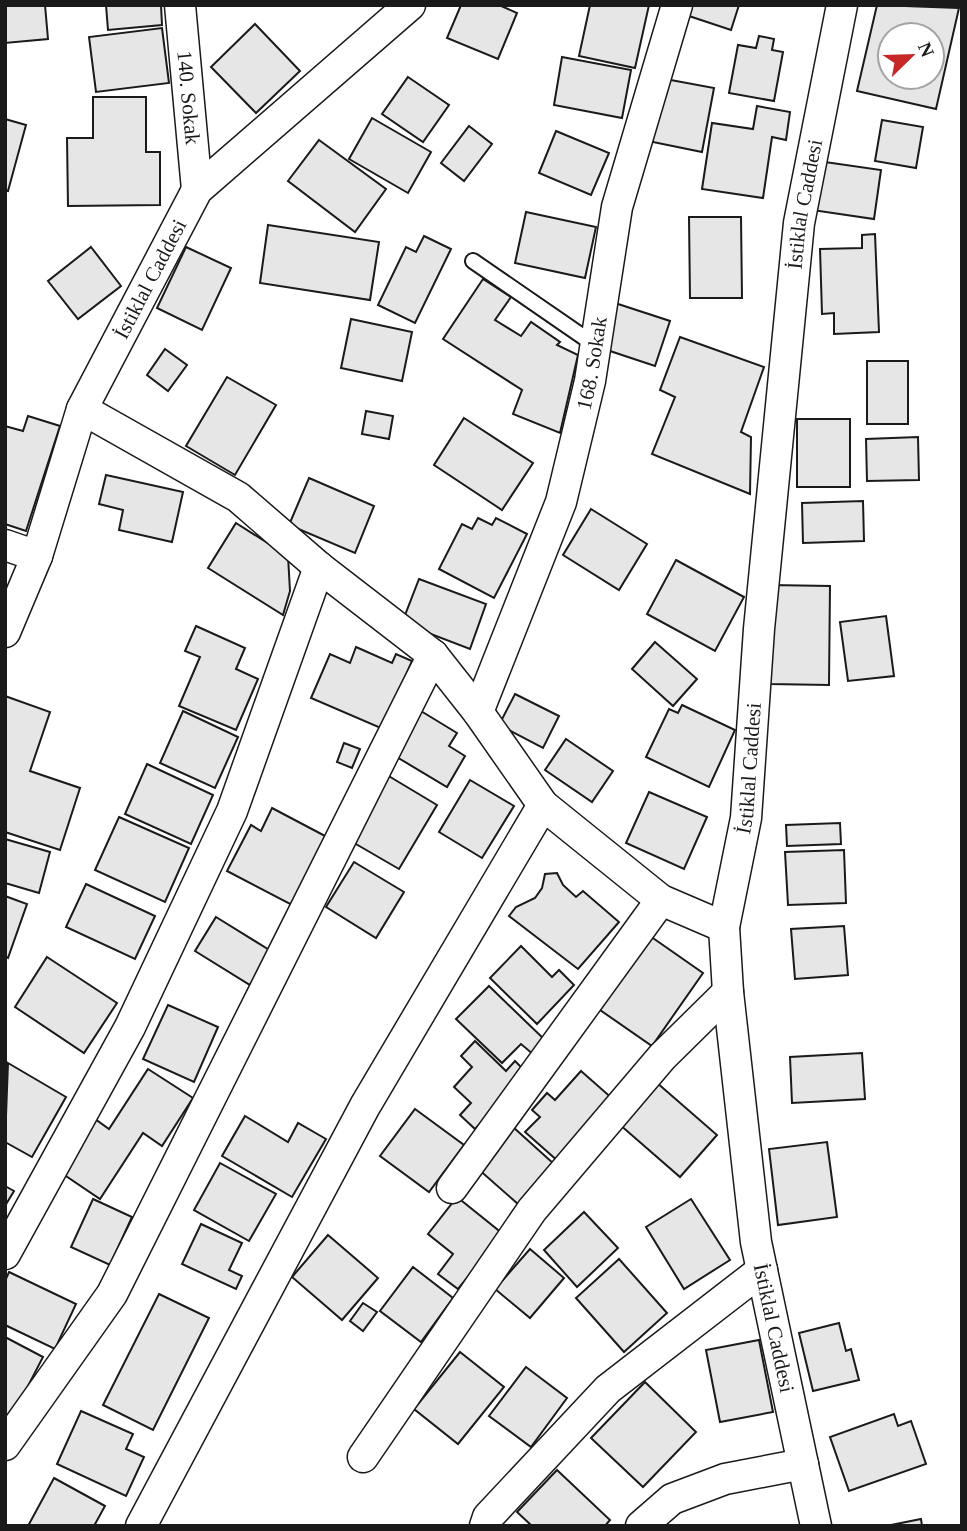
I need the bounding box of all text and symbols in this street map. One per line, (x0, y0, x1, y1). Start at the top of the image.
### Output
north arrow (876, 21, 946, 91)
text: N (914, 39, 939, 60)
street label: 140. Sokak (172, 49, 205, 146)
street label: İstiklal Caddesi (783, 137, 827, 270)
street label: İstiklal Caddesi (109, 215, 191, 343)
street label: 168. Sokak (571, 314, 612, 412)
street label: İstiklal Caddesi (731, 702, 766, 836)
street label: İstiklal Caddesi (749, 1261, 799, 1395)

